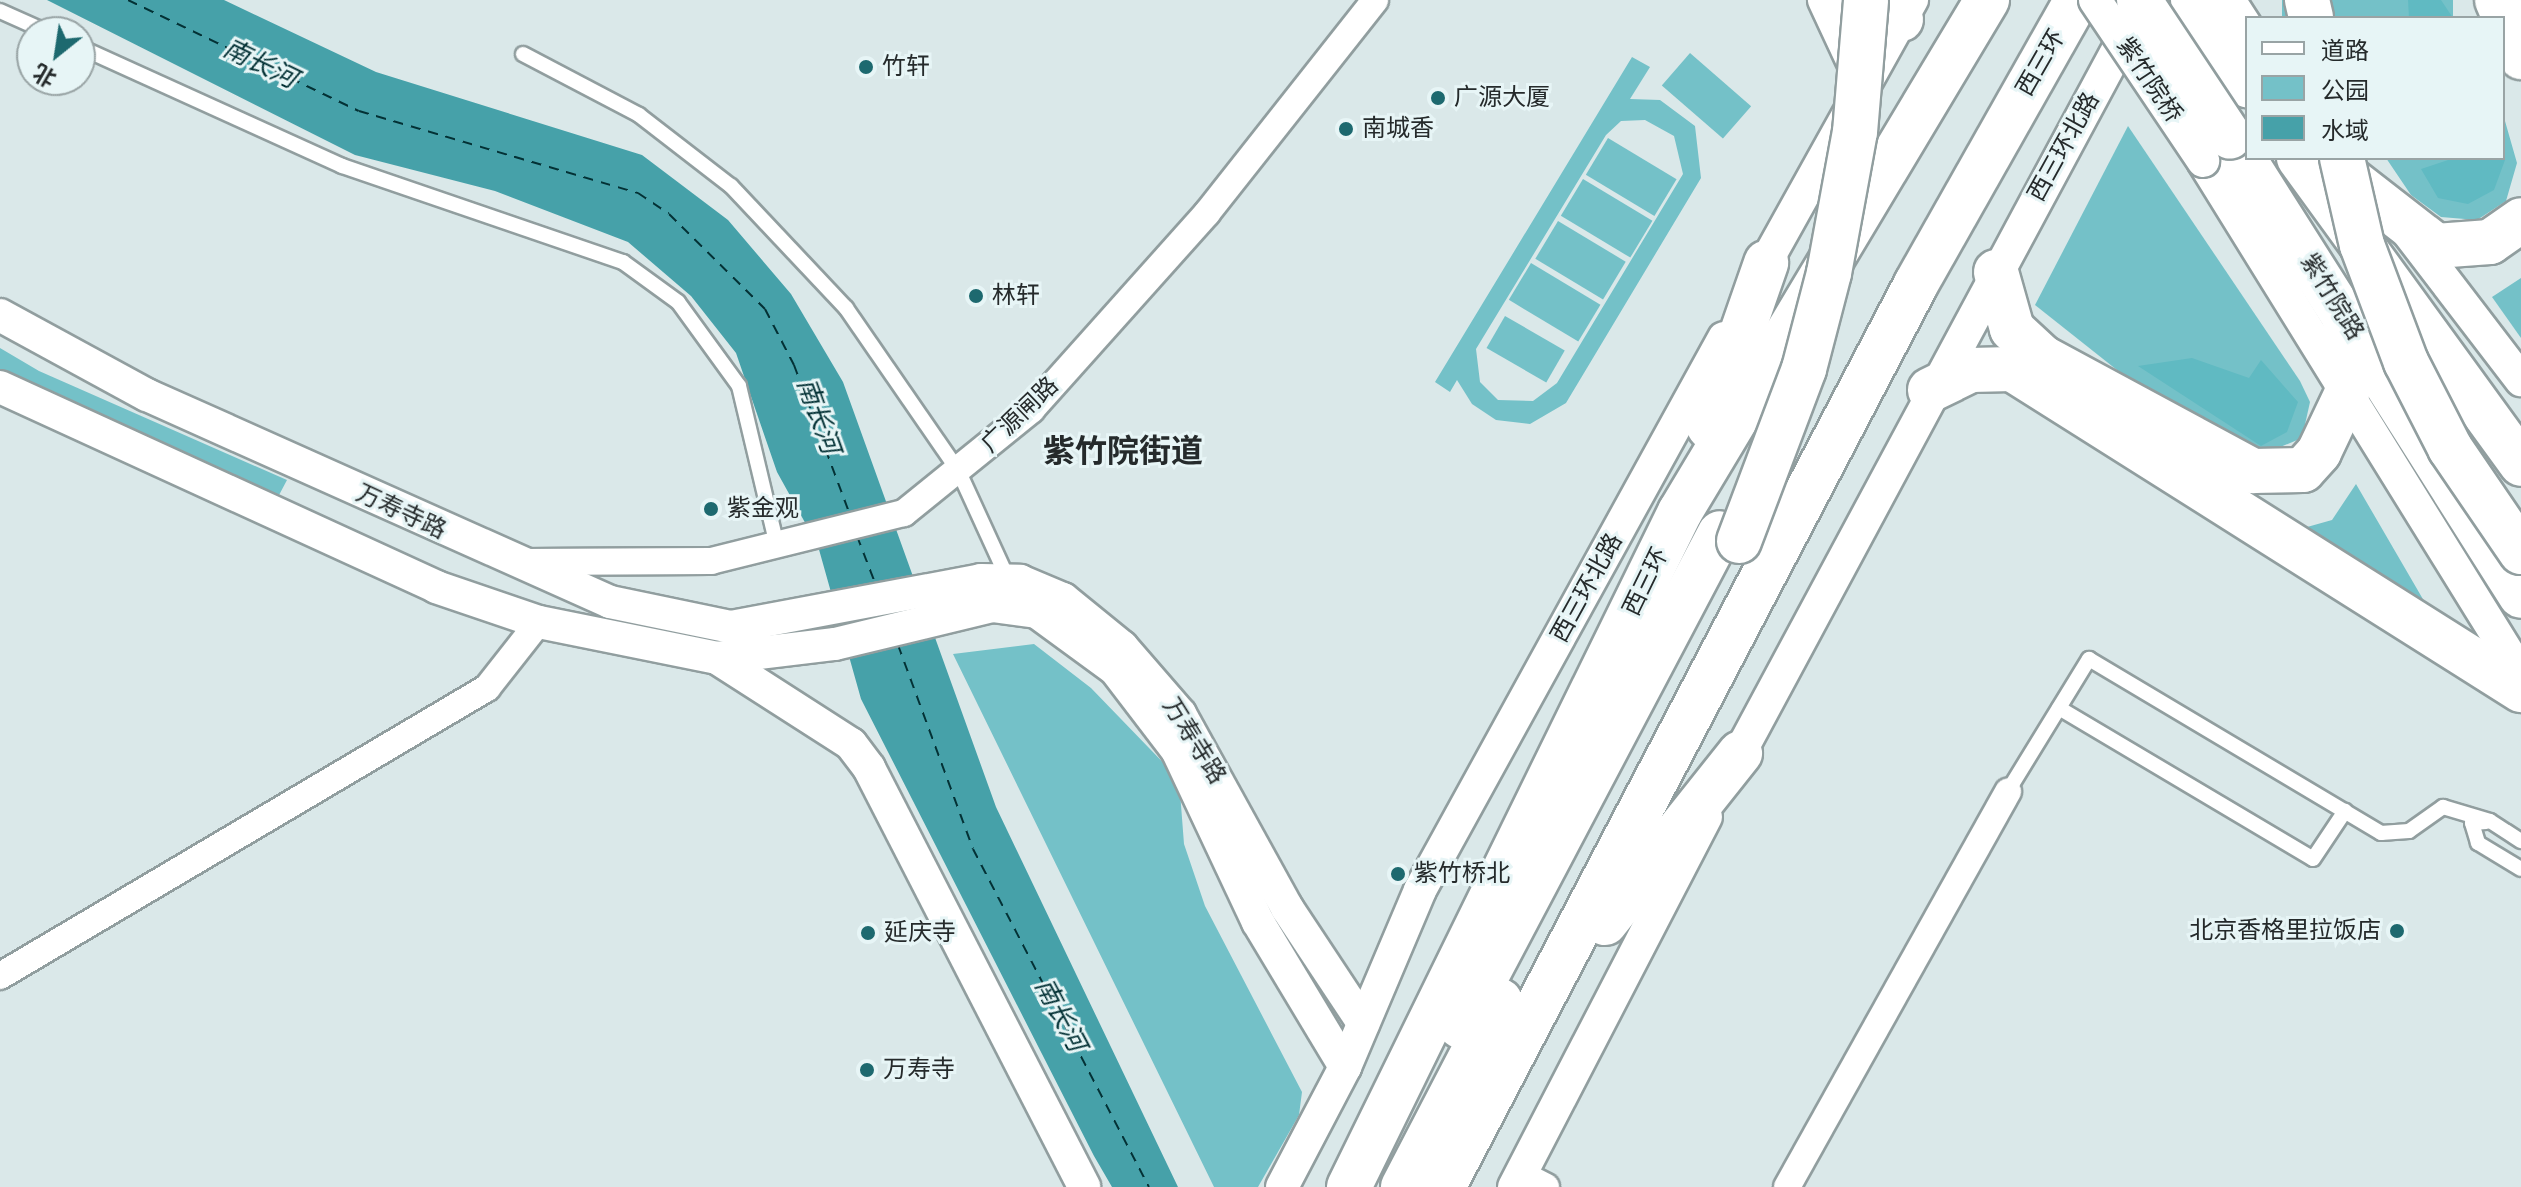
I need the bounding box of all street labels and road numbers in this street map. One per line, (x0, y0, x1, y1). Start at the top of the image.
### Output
street label: 西三环 (2011, 25, 2071, 101)
street label: 紫竹院桥 (2110, 32, 2188, 128)
street label: 西三环北路 (2022, 88, 2106, 206)
street label: 紫竹院路 (2294, 249, 2370, 345)
street label: 广源闸路 (975, 371, 1065, 459)
street label: 万寿寺路 (351, 479, 451, 545)
street label: 西三环北路 (1545, 529, 1629, 647)
street label: 西三环 (1617, 543, 1675, 621)
street label: 万寿寺路 (1156, 693, 1232, 789)

